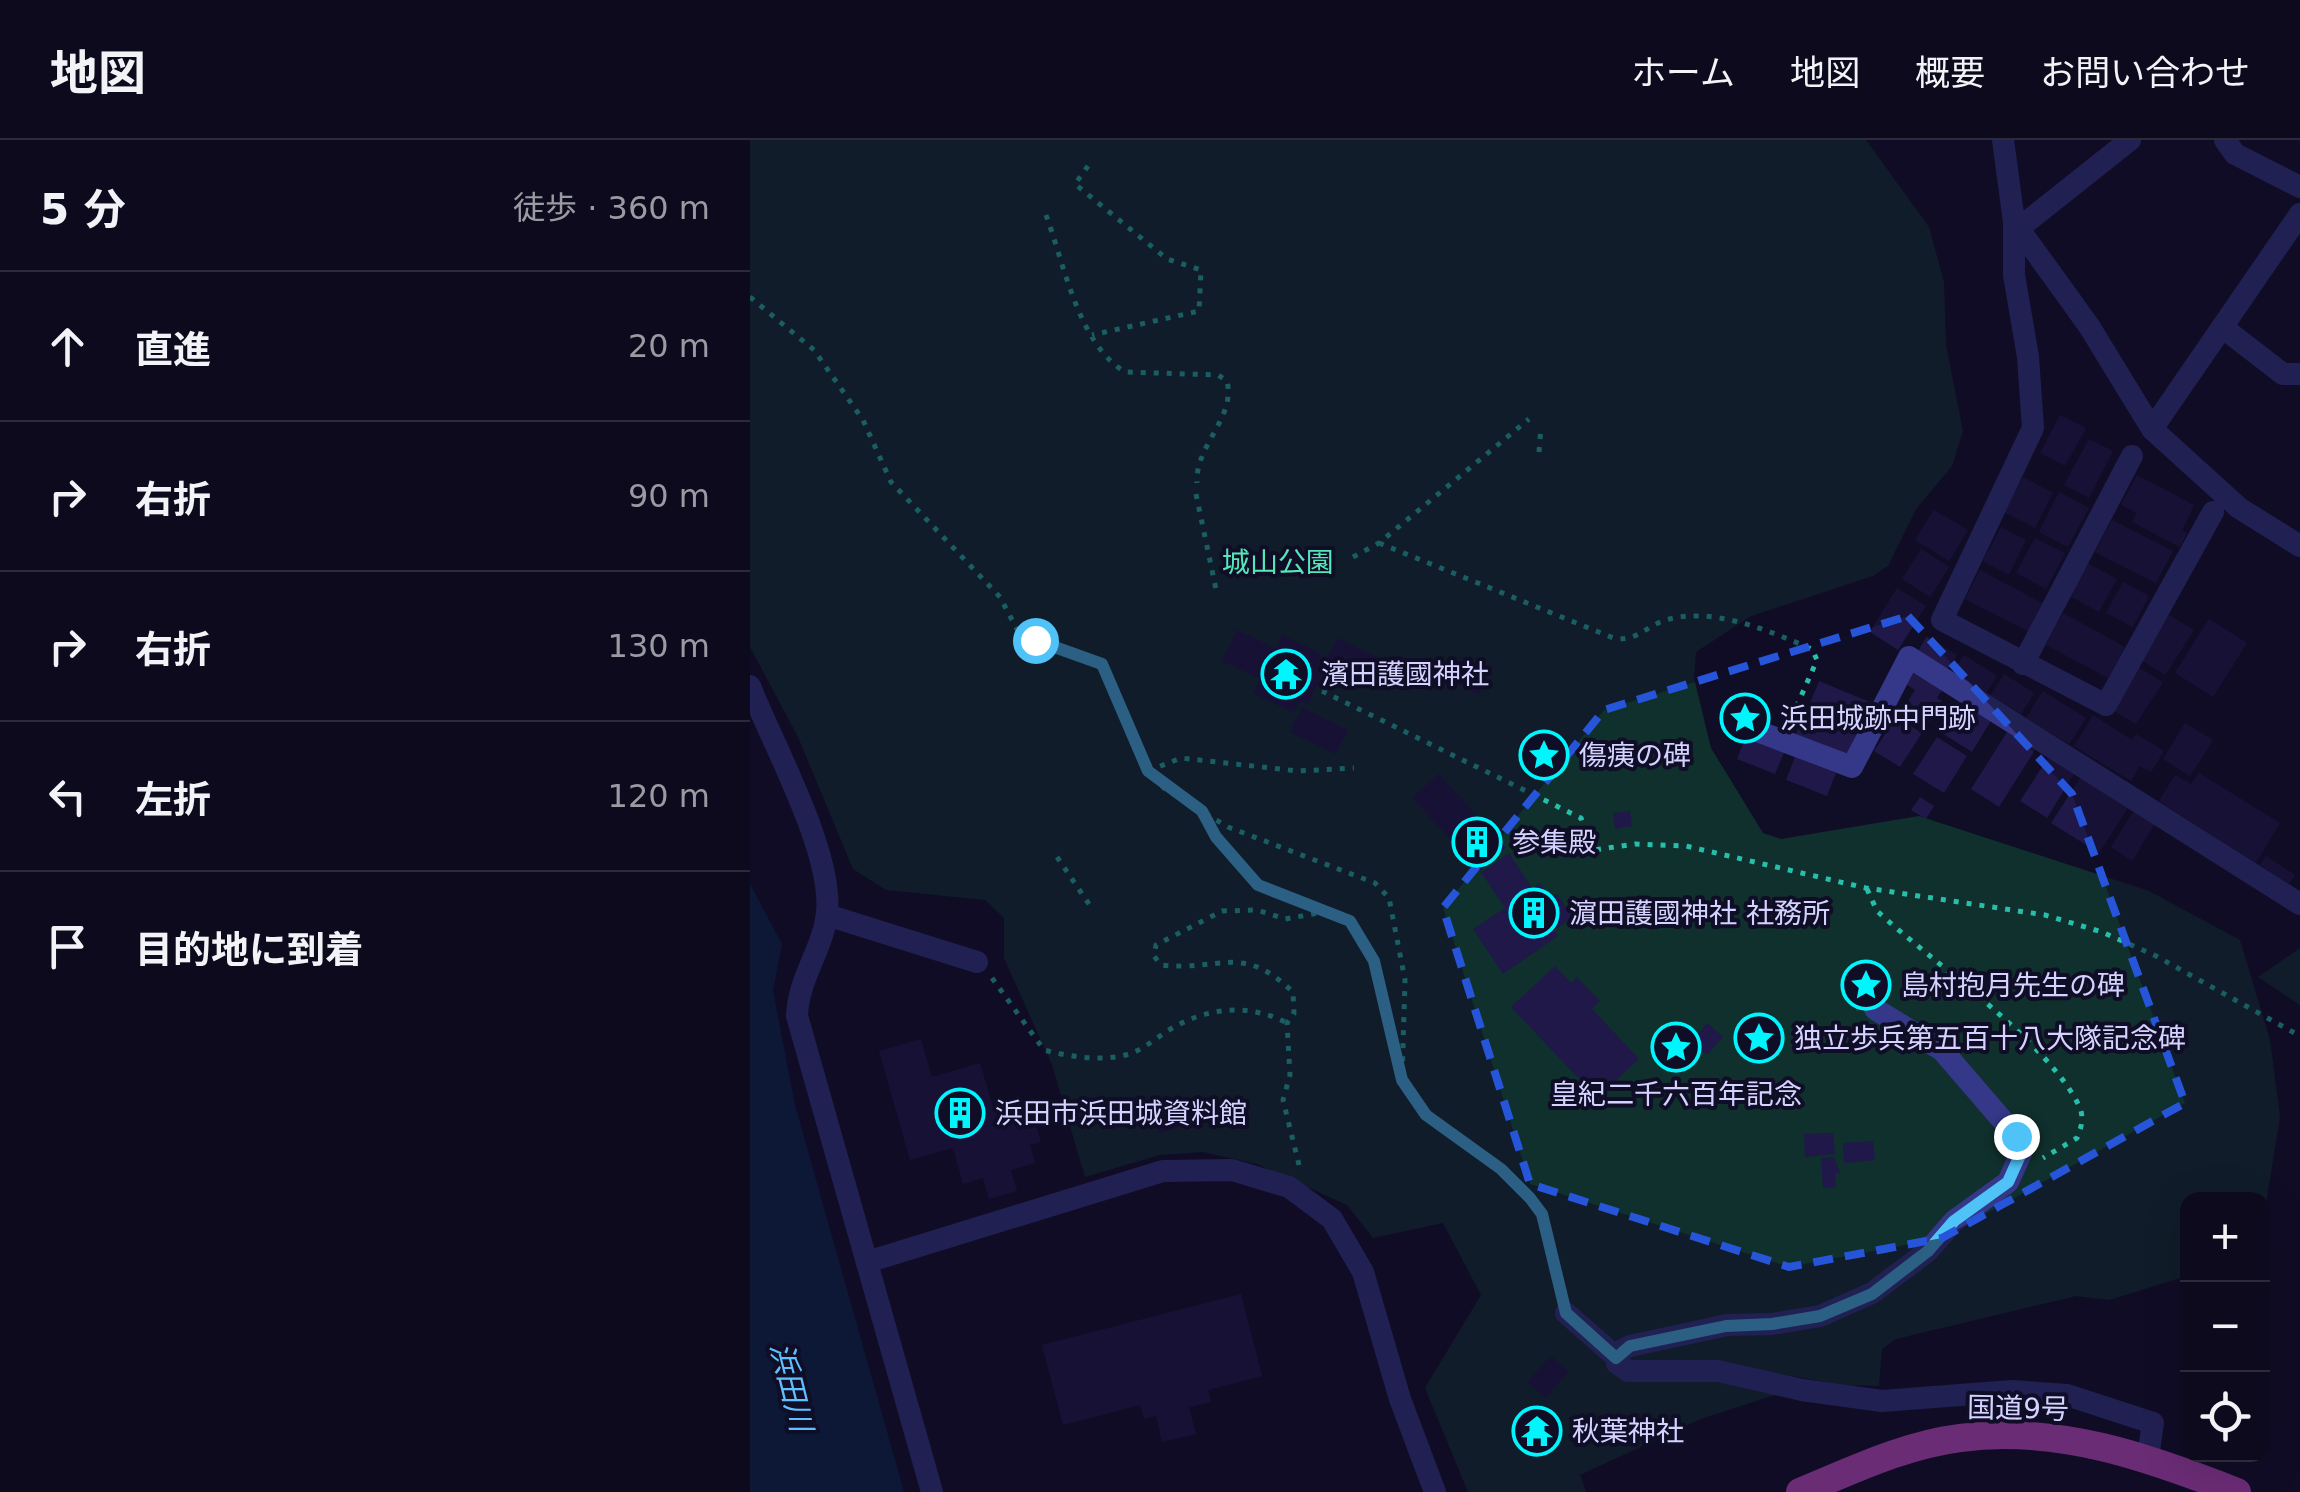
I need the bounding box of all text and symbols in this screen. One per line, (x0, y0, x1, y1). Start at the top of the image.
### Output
text: 地図 (50, 45, 146, 101)
text: ホーム (1631, 53, 1735, 93)
text: 地図 (1790, 53, 1860, 93)
text: 概要 (1915, 53, 1985, 93)
text: お問い合わせ (2040, 53, 2250, 93)
text: 5 分 (40, 185, 126, 234)
text: 徒歩 · 360 m (513, 189, 710, 227)
icon: ahead (40, 319, 95, 374)
text: 20 m (628, 327, 710, 365)
text: 直進 (135, 328, 211, 372)
icon: right (40, 469, 95, 524)
text: 90 m (628, 477, 710, 515)
text: 右折 (135, 478, 211, 522)
park label: 城山公園 (1222, 546, 1334, 579)
route start (1013, 618, 1059, 664)
icon: right (40, 619, 95, 674)
text: 130 m (608, 627, 710, 665)
text: 右折 (135, 628, 211, 672)
temple icon: 濱田護國神社 (1260, 648, 1312, 700)
place label: 濱田護國神社 (1321, 658, 1489, 691)
place icon: 浜田城跡中門跡 (1719, 692, 1771, 744)
place label: 浜田城跡中門跡 (1780, 702, 1976, 735)
place icon: 傷痍の碑 (1518, 729, 1570, 781)
place label: 傷痍の碑 (1579, 739, 1691, 772)
icon: left (40, 769, 95, 824)
text: 120 m (608, 777, 710, 815)
text: 左折 (135, 778, 211, 822)
building icon: 参集殿 (1451, 816, 1503, 868)
place label: 参集殿 (1512, 826, 1596, 859)
building icon: 濵田護國神社 社務所 (1508, 887, 1560, 939)
place label: 濵田護國神社 社務所 (1569, 897, 1830, 930)
icon: arrive (40, 919, 95, 974)
text: 目的地に到着 (135, 928, 363, 972)
place icon: 島村抱月先生の碑 (1840, 959, 1892, 1011)
place label: 島村抱月先生の碑 (1901, 969, 2125, 1002)
place icon: 独立歩兵第五百十八大隊記念碑 (1733, 1012, 1785, 1064)
place icon: 皇紀二千六百年記念 (1650, 1021, 1702, 1073)
place label: 独立歩兵第五百十八大隊記念碑 (1794, 1022, 2186, 1055)
place label: 皇紀二千六百年記念 (1550, 1078, 1802, 1111)
building icon: 浜田市浜田城資料館 (934, 1087, 986, 1139)
place label: 浜田市浜田城資料館 (995, 1097, 1247, 1130)
route end (1994, 1114, 2040, 1160)
map controls (2180, 1192, 2270, 1462)
button: + (2180, 1192, 2270, 1282)
button: − (2180, 1282, 2270, 1372)
water label: 浜田川 (764, 1339, 820, 1438)
button: locate (2180, 1372, 2270, 1462)
street label: 国道9号 (1967, 1391, 2069, 1426)
temple icon: 秋葉神社 (1511, 1405, 1563, 1457)
place label: 秋葉神社 (1572, 1415, 1684, 1448)

